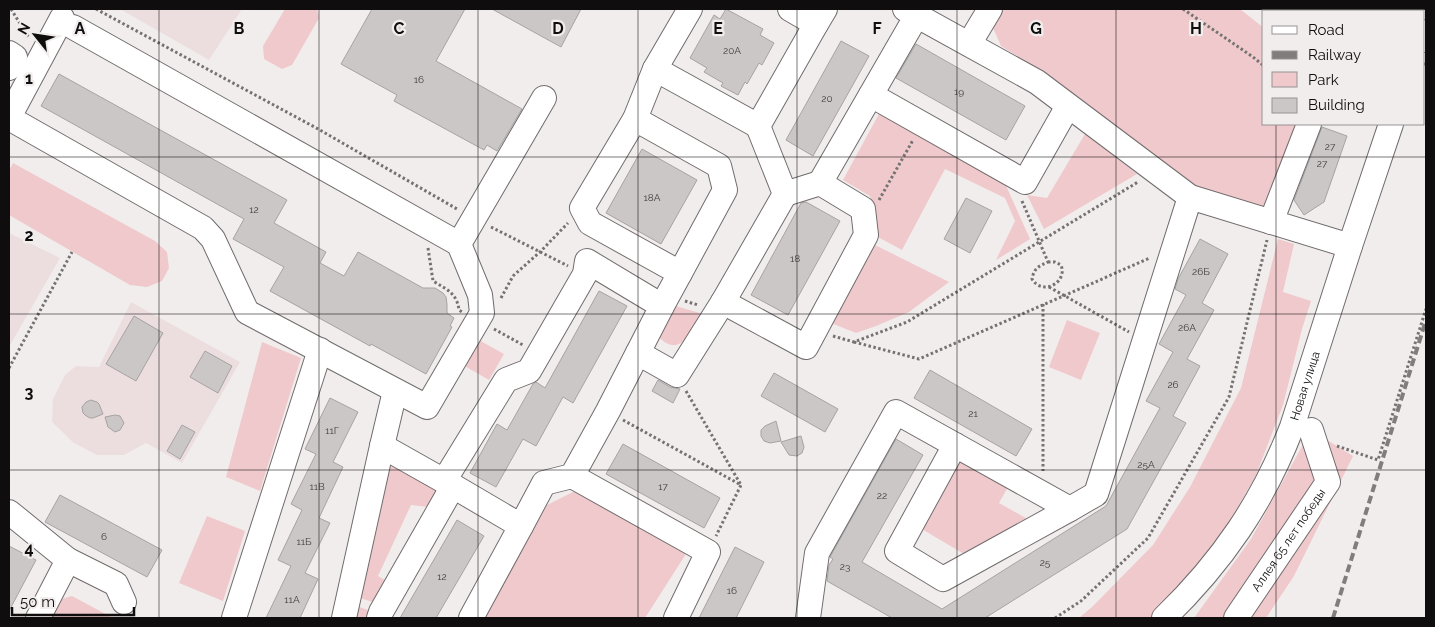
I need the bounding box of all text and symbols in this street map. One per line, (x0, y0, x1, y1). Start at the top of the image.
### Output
north arrow (10, 10, 60, 60)
legend (1262, 10, 1425, 125)
text: A (75, 19, 86, 38)
text: B (234, 19, 245, 38)
text: C (394, 19, 405, 38)
text: D (552, 19, 564, 38)
text: E (713, 19, 723, 38)
text: F (872, 19, 882, 38)
text: G (1030, 19, 1042, 38)
text: H (1190, 19, 1202, 38)
text: N (14, 20, 33, 37)
text: Road (1308, 21, 1344, 39)
house number: 20А (723, 45, 741, 56)
text: Railway (1308, 46, 1361, 64)
text: 1 (25, 69, 33, 88)
text: Park (1308, 71, 1339, 89)
house number: 16 (414, 74, 424, 85)
house number: 19 (954, 86, 964, 97)
house number: 20 (821, 93, 833, 104)
text: Building (1308, 96, 1365, 114)
house number: 27 (1325, 141, 1336, 152)
house number: 27 (1317, 158, 1328, 169)
house number: 18А (644, 192, 661, 203)
house number: 12 (249, 204, 259, 215)
text: 2 (24, 226, 34, 245)
house number: 18 (790, 253, 800, 264)
house number: 26Б (1192, 266, 1210, 277)
house number: 26А (1178, 322, 1196, 333)
street label: Новая улица (1288, 350, 1323, 422)
house number: 26 (1167, 379, 1179, 390)
text: 3 (25, 383, 34, 402)
house number: 21 (968, 408, 978, 419)
house number: 11Г (325, 425, 339, 436)
house number: 25А (1137, 459, 1155, 470)
house number: 11В (309, 481, 325, 492)
house number: 17 (658, 481, 668, 492)
street label: Аллея 65 лет победы (1249, 486, 1328, 594)
house number: 22 (877, 490, 887, 501)
house number: 6 (101, 531, 107, 542)
house number: 11Б (296, 536, 312, 547)
text: 4 (24, 539, 34, 558)
house number: 25 (1040, 557, 1051, 568)
house number: 23 (840, 561, 850, 572)
house number: 12 (437, 571, 447, 582)
scale bar (12, 584, 135, 616)
house number: 16 (727, 585, 737, 596)
text: 50 m (20, 593, 55, 611)
house number: 11А (284, 594, 300, 605)

